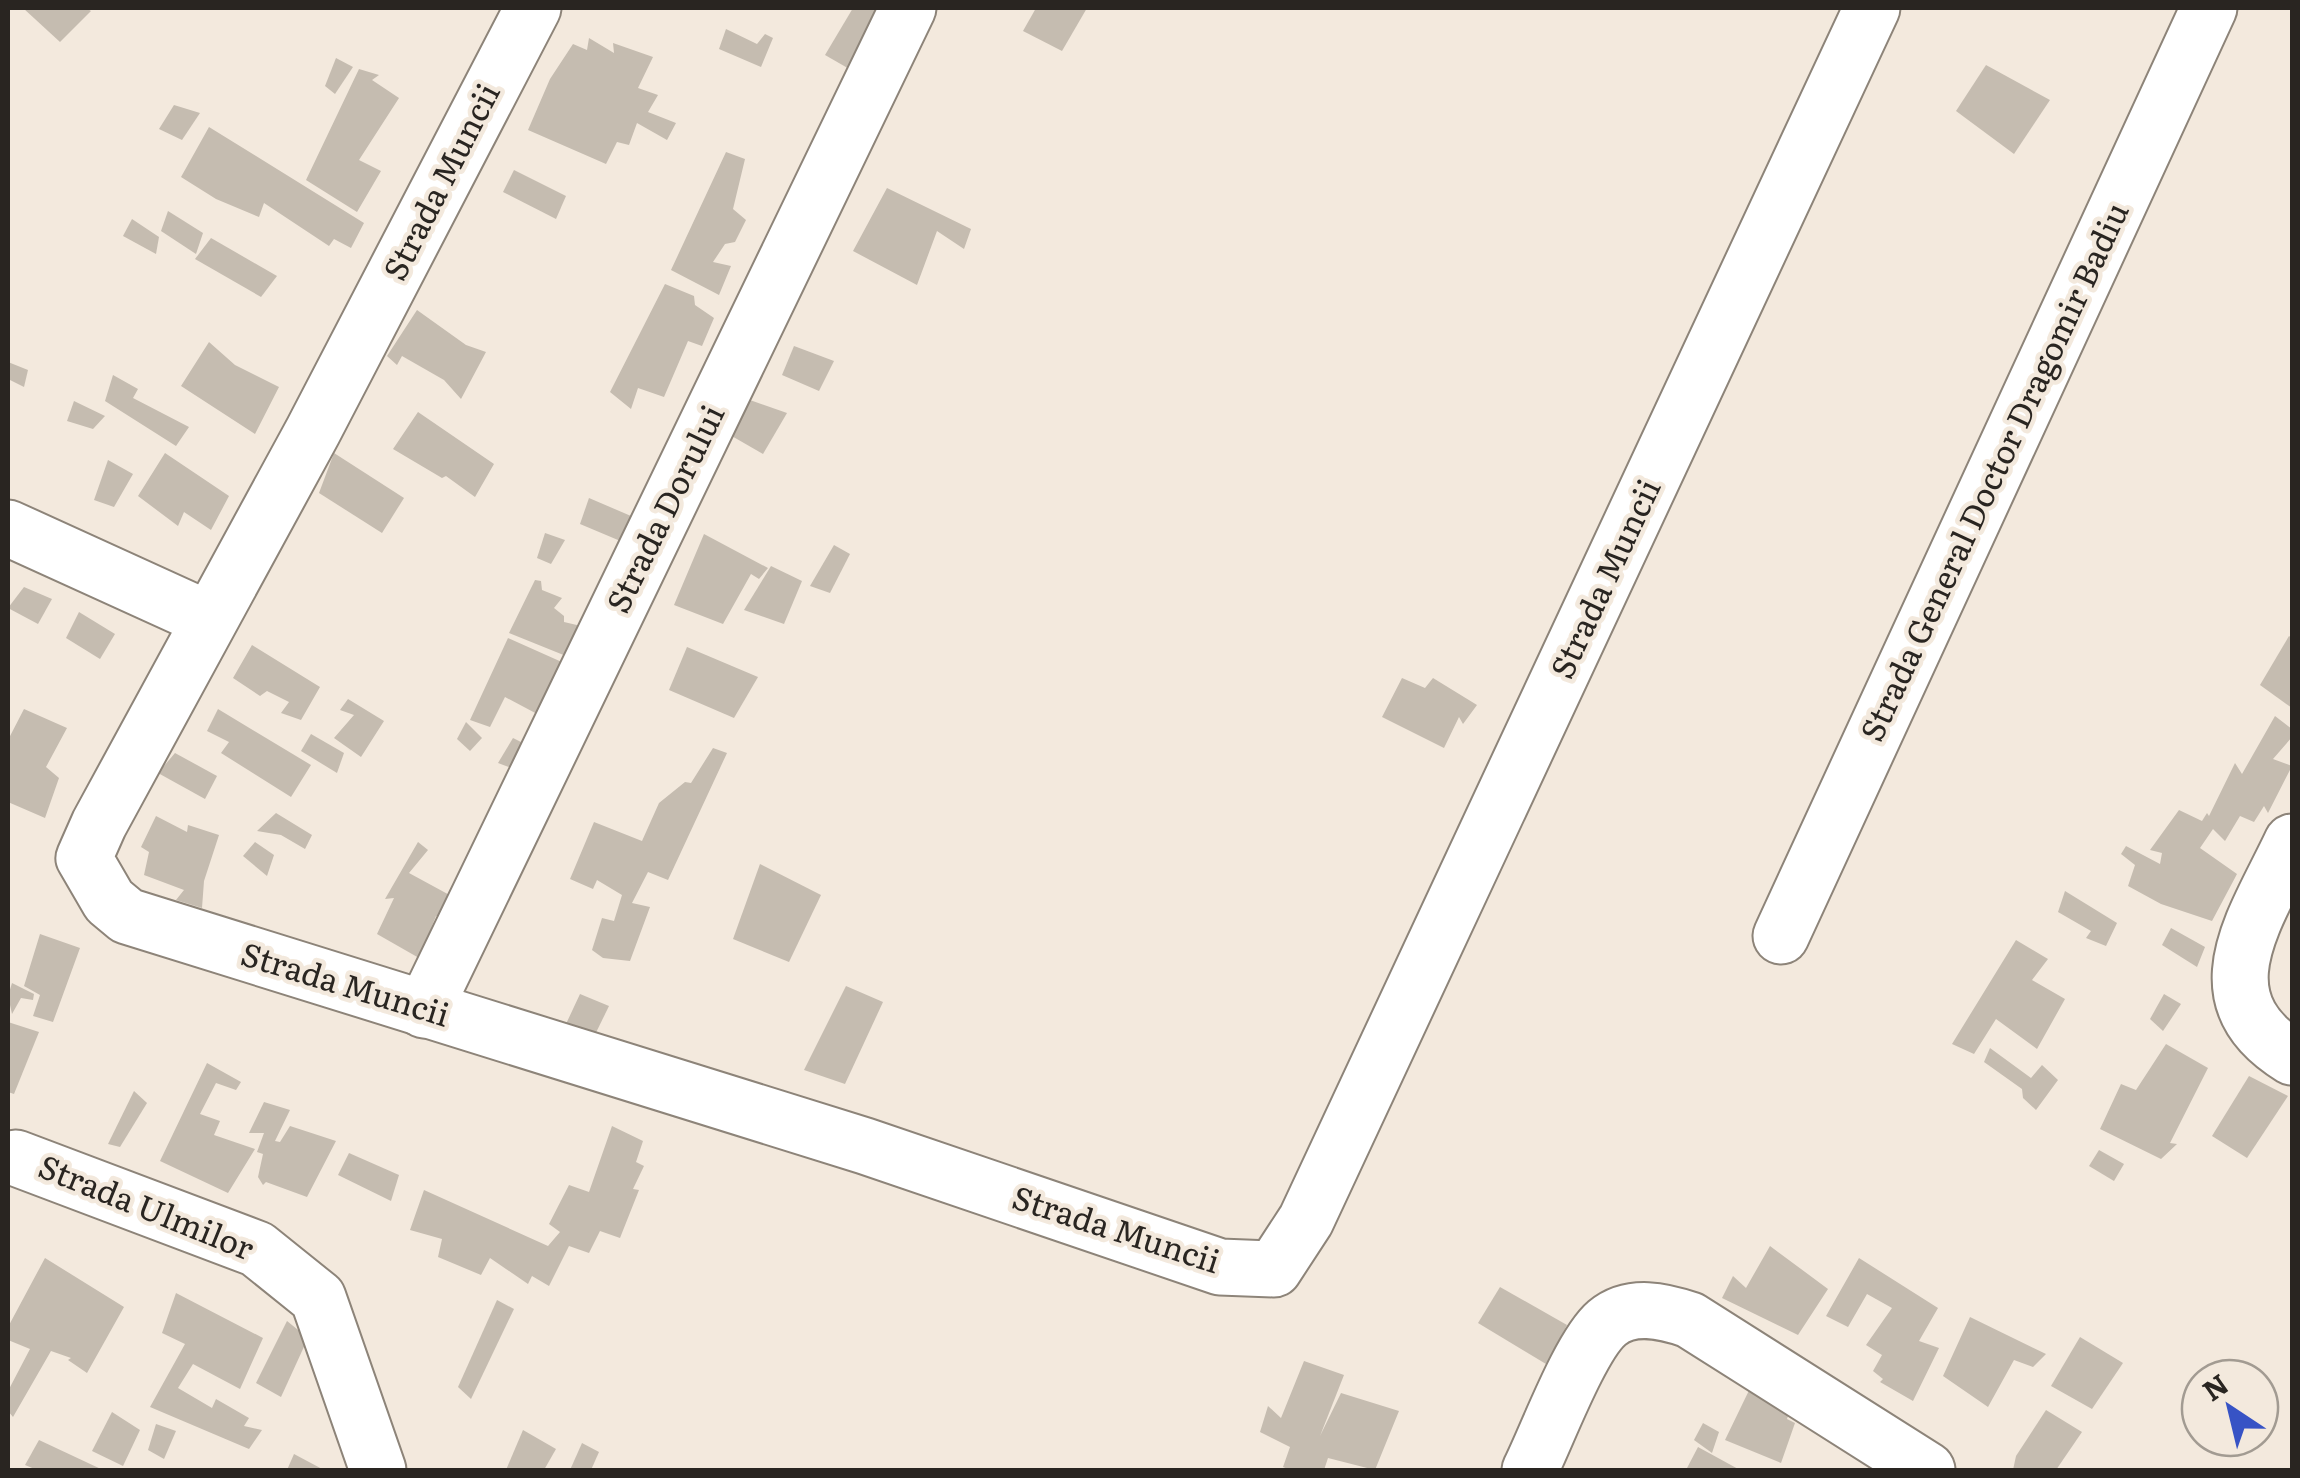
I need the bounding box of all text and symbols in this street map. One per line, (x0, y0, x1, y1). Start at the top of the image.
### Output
street label: Strada Muncii (369, 74, 510, 288)
street label: Strada General Doctor Dragomir Badiu (1846, 193, 2139, 748)
street label: Strada Dorului (592, 396, 734, 620)
street label: Strada Muncii (1536, 470, 1671, 686)
street label: Strada Muncii (236, 928, 456, 1037)
street label: Strada Ulmilor (32, 1140, 262, 1270)
street label: Strada Muncii (1007, 1171, 1227, 1283)
north arrow (2180, 1358, 2280, 1458)
text: N (2193, 1362, 2236, 1410)

